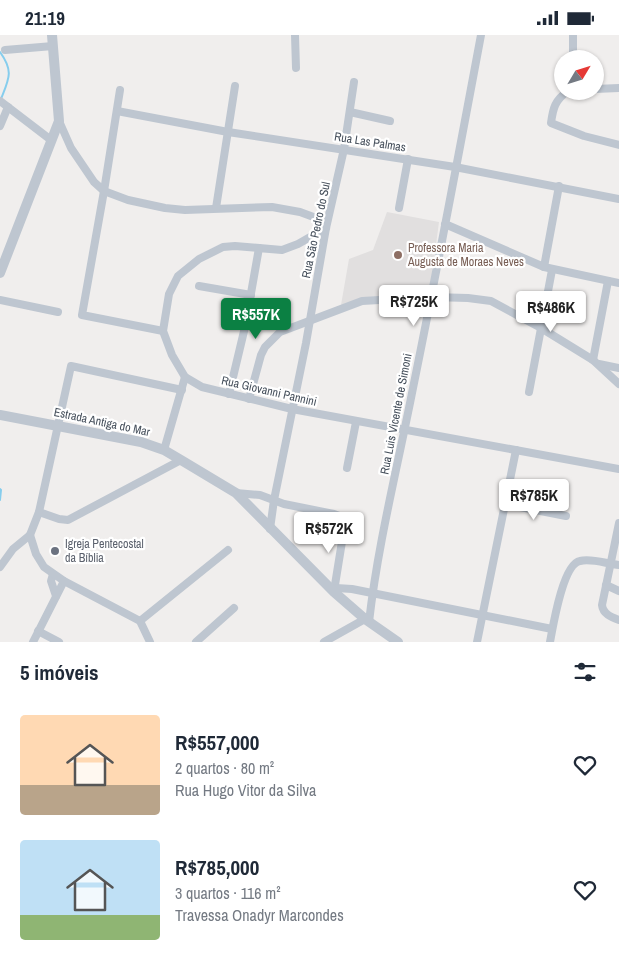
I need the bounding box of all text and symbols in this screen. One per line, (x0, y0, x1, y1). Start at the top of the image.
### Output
text: 21:19 (25, 5, 65, 31)
north arrow (554, 50, 604, 100)
map controls (554, 50, 604, 100)
street label: Rua Las Palmas (333, 128, 407, 156)
street label: Rua São Pedro do Sul (298, 180, 334, 280)
place label: Professora Maria Augusta de Moraes Neves (407, 240, 524, 270)
marker: Professora Maria Augusta de Moraes Neves (392, 249, 404, 261)
pin: R$725K (373, 285, 455, 327)
text: R$725K (390, 290, 438, 312)
pin: R$486K (510, 291, 592, 333)
text: R$486K (527, 296, 575, 318)
pin: R$557K (215, 297, 297, 340)
text: R$557K (232, 303, 280, 325)
street label: Rua Luis Vicente de Simoni (376, 352, 416, 476)
street label: Rua Giovanni Pannini (220, 372, 318, 410)
street label: Estrada Antiga do Mar (52, 404, 152, 440)
pin: R$785K (493, 479, 575, 521)
text: R$785K (510, 484, 558, 506)
pin: R$572K (288, 511, 370, 554)
text: R$572K (305, 517, 353, 539)
place label: Igreja Pentecostal da Bíblia (65, 536, 144, 566)
marker: Igreja Pentecostal da Bíblia (49, 545, 61, 557)
text: 5 imóveis (20, 658, 99, 687)
icon: filters (571, 658, 599, 686)
text: R$557,000 (175, 728, 259, 757)
icon: home (60, 735, 120, 795)
icon: heart (571, 751, 599, 779)
text: 2 quartos · 80 m² (175, 757, 274, 779)
text: Rua Hugo Vitor da Silva (175, 779, 316, 801)
text: R$785,000 (175, 853, 259, 882)
icon: home (60, 860, 120, 920)
icon: heart (571, 876, 599, 904)
text: 3 quartos · 116 m² (175, 882, 281, 904)
text: Travessa Onadyr Marcondes (175, 904, 344, 926)

